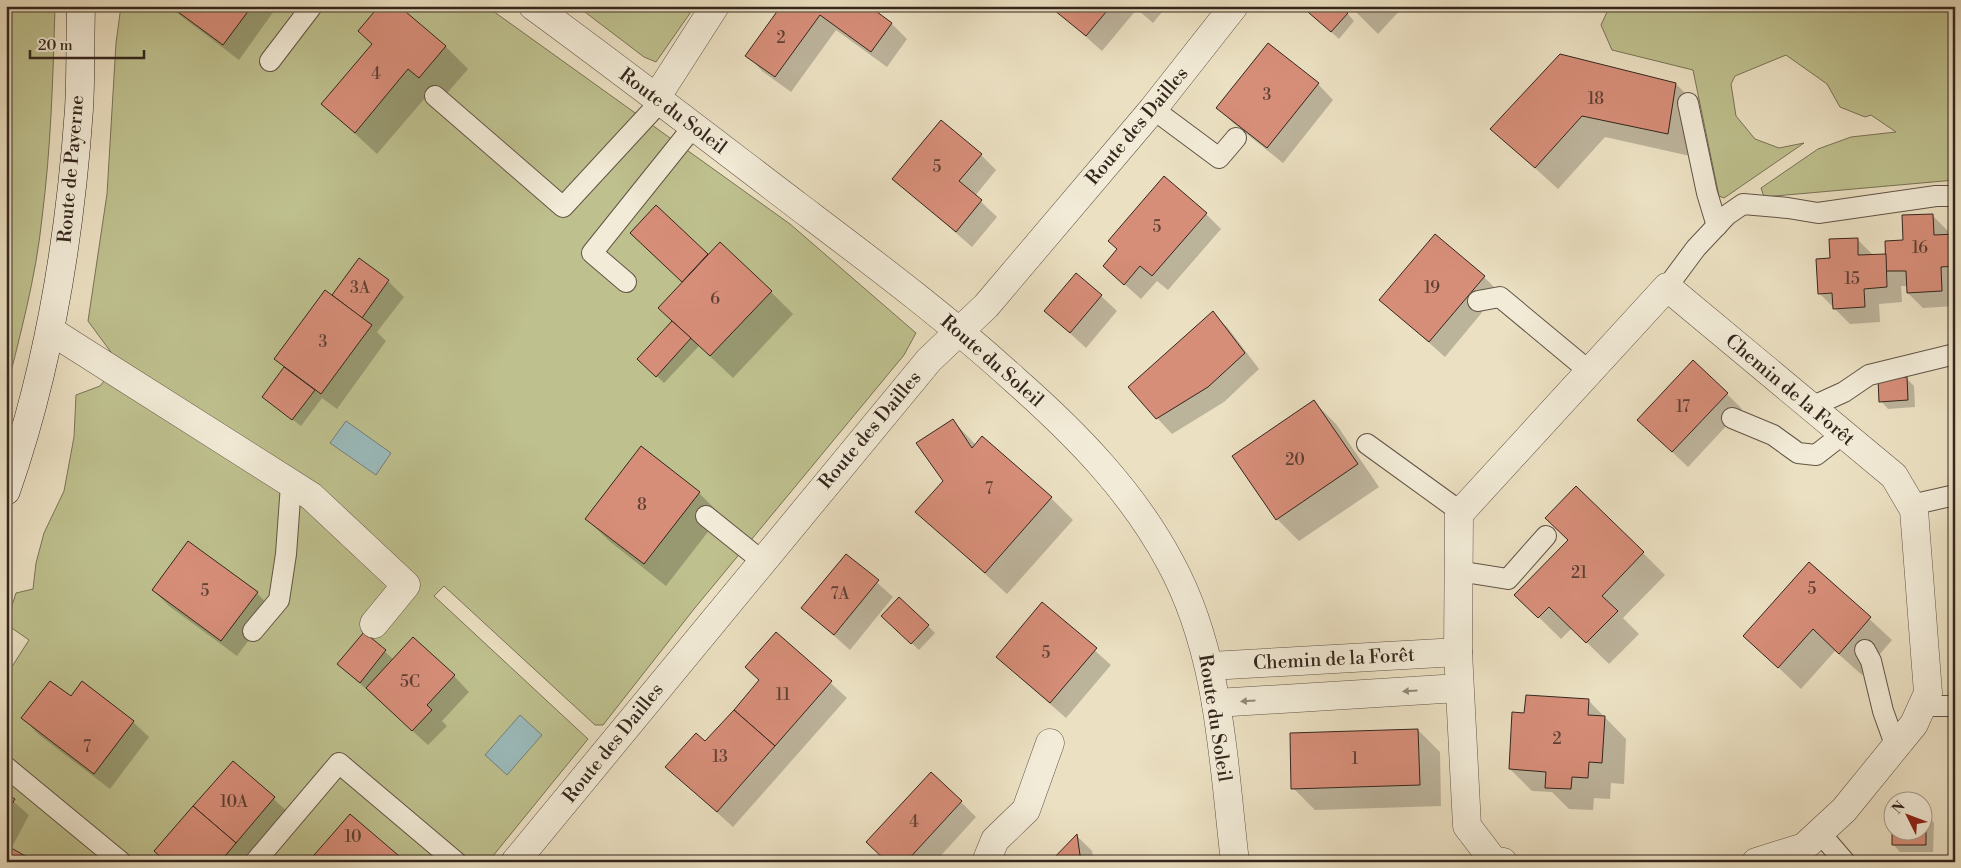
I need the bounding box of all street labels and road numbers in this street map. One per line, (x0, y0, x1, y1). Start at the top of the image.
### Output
street label: Route des Dailles (1081, 62, 1193, 190)
street label: Route du Soleil (614, 63, 732, 160)
street label: Route de Payerne (53, 94, 89, 244)
street label: Route du Soleil (936, 310, 1049, 413)
street label: Chemin de la Forêt (1720, 329, 1860, 451)
street label: Route des Dailles (814, 366, 926, 494)
street label: Chemin de la Forêt (1253, 643, 1416, 675)
street label: Route du Soleil (1193, 653, 1237, 784)
street label: Route des Dailles (557, 678, 669, 808)

